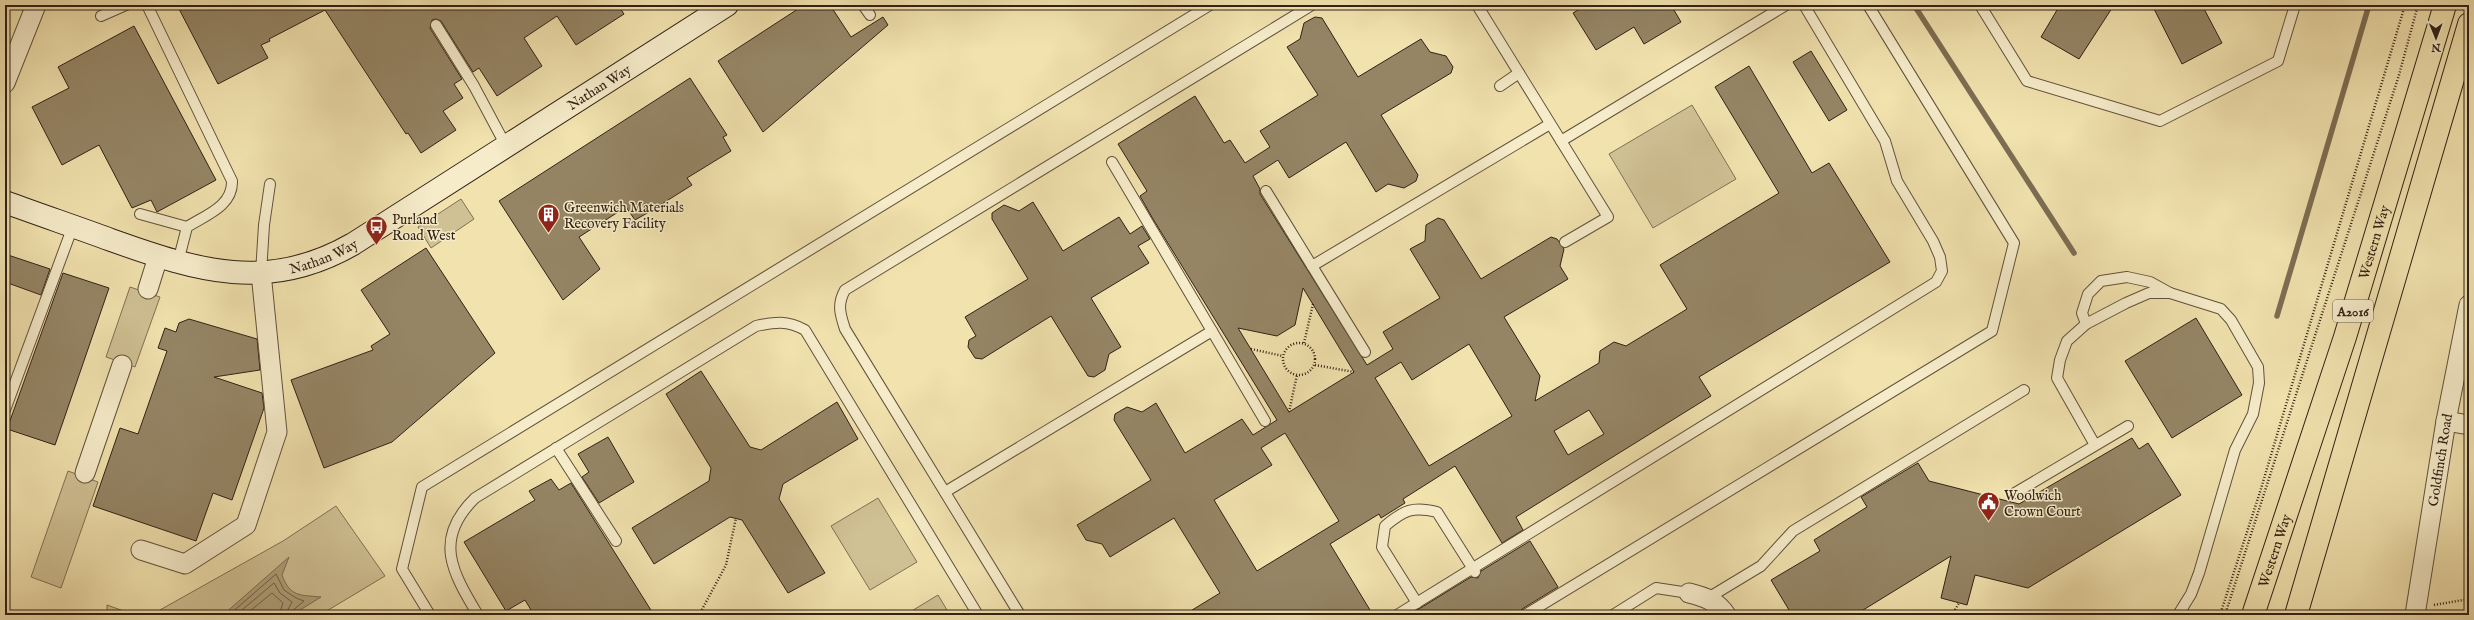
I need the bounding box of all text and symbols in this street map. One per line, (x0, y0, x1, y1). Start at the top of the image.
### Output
north arrow (2416, 18, 2456, 58)
text: N (2431, 40, 2442, 54)
street label: Nathan Way (564, 61, 635, 115)
place label: Greenwich Materials Recovery Facility (564, 199, 684, 233)
building icon: Greenwich Materials Recovery Facility (536, 202, 562, 235)
street label: Western Way (2355, 203, 2394, 281)
place label: Purland Road West (392, 211, 456, 245)
bus stop icon: Purland Road West (363, 214, 389, 247)
street label: Nathan Way (288, 235, 362, 279)
road number: A2016 (2333, 300, 2373, 322)
street label: Goldfinch Road (2424, 412, 2457, 508)
place label: Woolwich Crown Court (2004, 487, 2081, 521)
public building icon: Woolwich Crown Court (1975, 490, 2001, 523)
street label: Western Way (2255, 512, 2296, 590)

